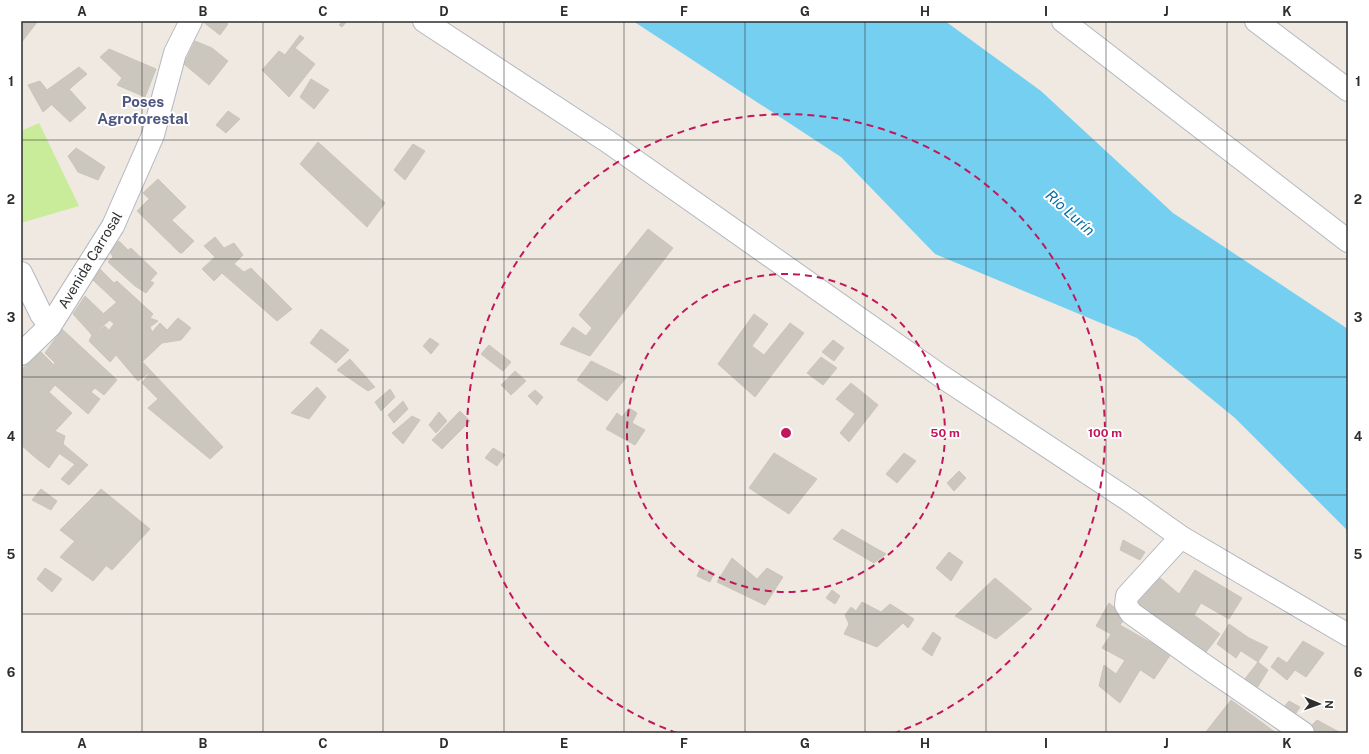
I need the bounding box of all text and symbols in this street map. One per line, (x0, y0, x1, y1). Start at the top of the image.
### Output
text: A (77, 4, 87, 19)
text: B (199, 4, 208, 19)
text: C (318, 4, 328, 19)
text: D (439, 4, 449, 19)
text: E (560, 4, 568, 19)
text: F (680, 4, 688, 19)
text: G (800, 4, 810, 19)
text: H (920, 4, 930, 19)
text: I (1044, 4, 1048, 19)
text: J (1163, 4, 1169, 19)
text: K (1282, 4, 1292, 19)
text: 1 (8, 74, 14, 89)
text: 1 (1355, 74, 1361, 89)
district label: Poses Agroforestal (97, 93, 189, 127)
water label: Río Lurín (1042, 186, 1098, 239)
text: 2 (7, 192, 15, 207)
text: 2 (1354, 192, 1362, 207)
street label: Avenida Carrosal (55, 209, 125, 311)
text: 3 (7, 310, 16, 325)
text: 3 (1354, 310, 1363, 325)
centre of rings (779, 426, 793, 440)
text: 50 m (930, 426, 960, 440)
text: 100 m (1088, 426, 1122, 440)
text: 4 (7, 429, 16, 444)
text: 4 (1354, 429, 1363, 444)
text: 5 (7, 547, 16, 562)
text: 5 (1354, 547, 1363, 562)
text: 6 (7, 665, 16, 680)
text: 6 (1354, 665, 1363, 680)
north arrow (1299, 684, 1339, 724)
text: N (1323, 700, 1335, 709)
text: A (77, 736, 87, 751)
text: B (199, 736, 208, 751)
text: C (318, 736, 328, 751)
text: D (439, 736, 449, 751)
text: E (560, 736, 568, 751)
text: F (680, 736, 688, 751)
text: G (800, 736, 810, 751)
text: H (920, 736, 930, 751)
text: I (1044, 736, 1048, 751)
text: J (1163, 736, 1169, 751)
text: K (1282, 736, 1292, 751)

